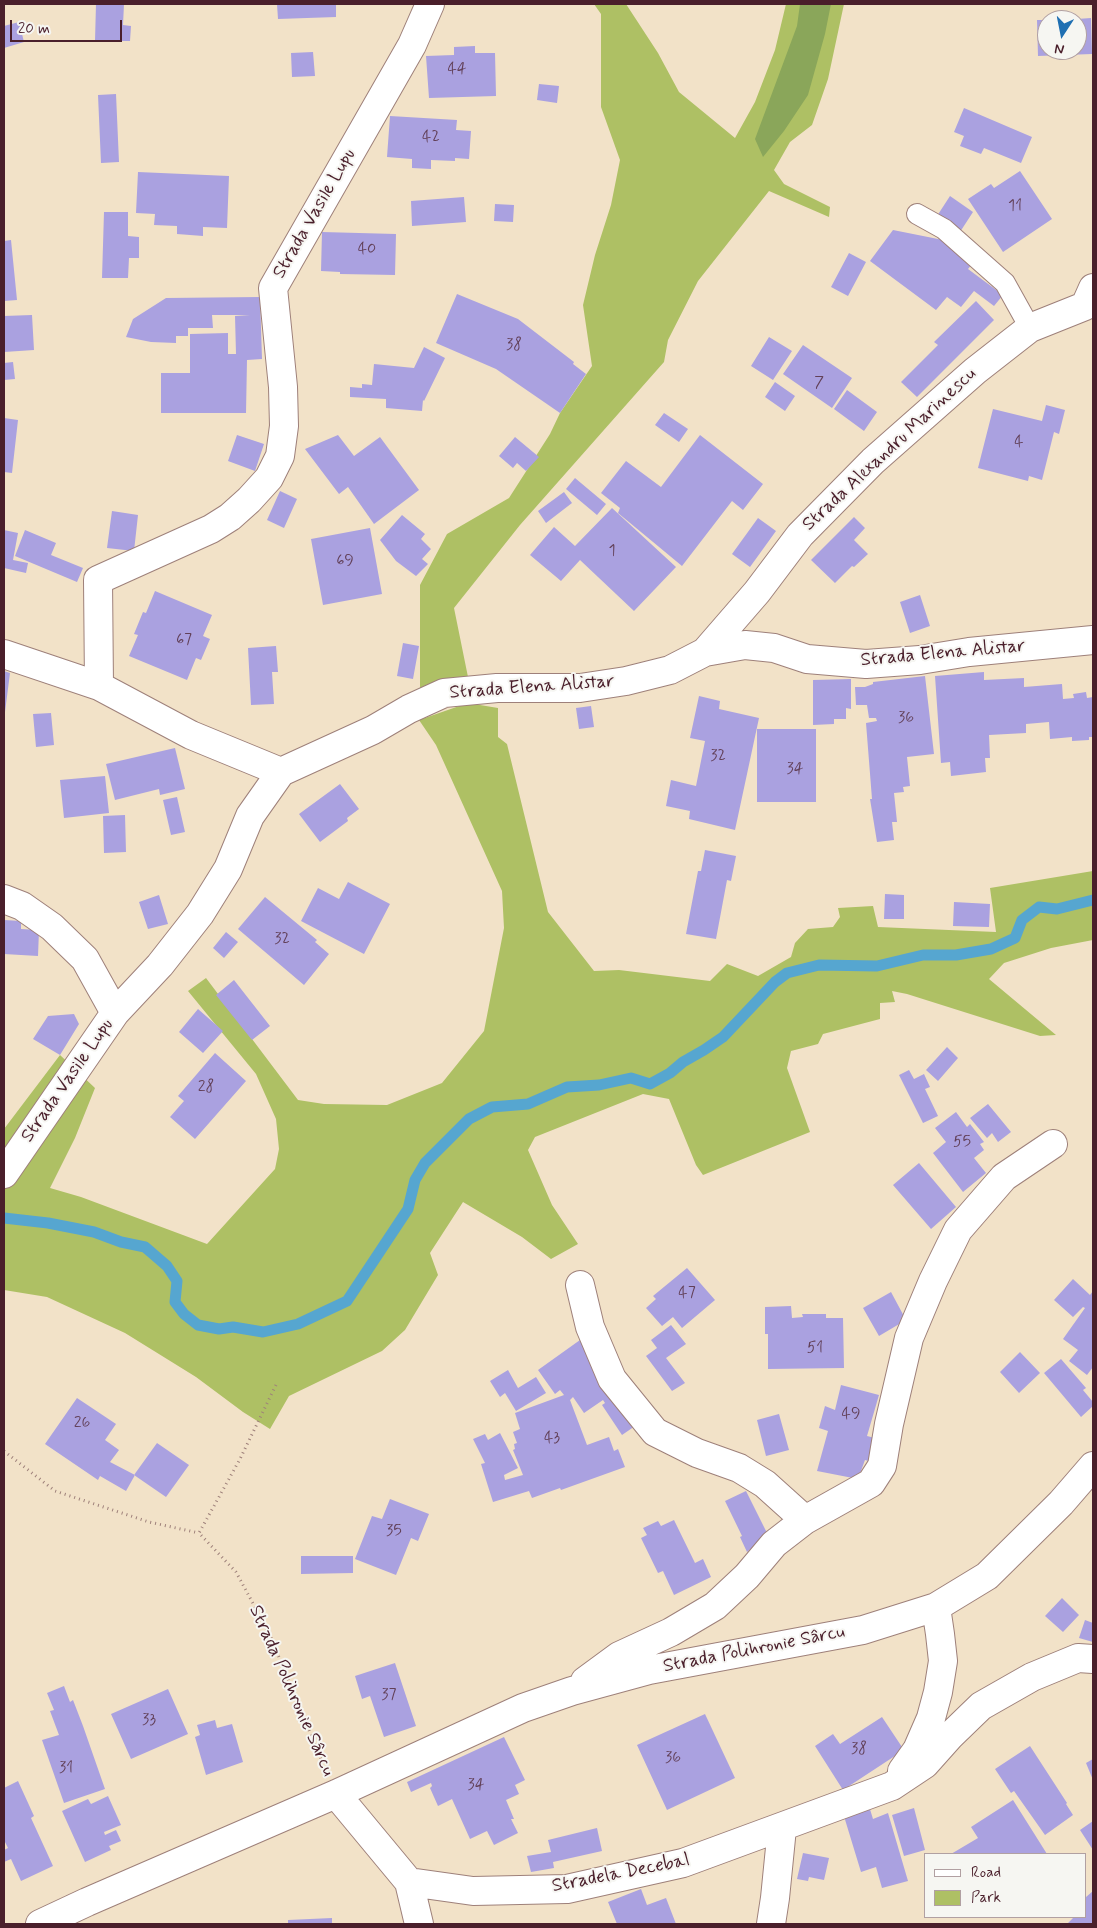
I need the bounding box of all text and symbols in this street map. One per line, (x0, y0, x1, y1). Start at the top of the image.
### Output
scale bar (12, 10, 125, 42)
north arrow (1037, 10, 1087, 60)
text: 20 m (18, 19, 50, 39)
text: N (1053, 39, 1066, 58)
house number: 44 (447, 60, 467, 80)
house number: 42 (422, 128, 440, 148)
street label: Strada Vasile Lupu (269, 145, 361, 283)
house number: 11 (1008, 197, 1022, 217)
house number: 40 (358, 240, 376, 260)
house number: 38 (506, 336, 522, 356)
street label: Strada Alexandru Marinescu (798, 363, 982, 537)
house number: 7 (814, 374, 824, 394)
house number: 4 (1014, 433, 1024, 453)
house number: 1 (608, 542, 616, 562)
house number: 69 (336, 552, 354, 572)
house number: 67 (176, 631, 192, 651)
street label: Strada Elena Alistar (860, 635, 1026, 673)
street label: Strada Elena Alistar (449, 671, 615, 705)
house number: 36 (898, 709, 914, 729)
house number: 32 (710, 747, 726, 767)
house number: 34 (787, 760, 803, 780)
house number: 32 (274, 930, 290, 950)
street label: Strada Vasile Lupu (17, 1015, 119, 1147)
house number: 28 (198, 1078, 214, 1098)
house number: 55 (953, 1133, 971, 1153)
house number: 47 (678, 1284, 696, 1304)
house number: 51 (807, 1339, 823, 1359)
house number: 49 (842, 1405, 860, 1425)
house number: 26 (74, 1414, 90, 1434)
house number: 43 (544, 1429, 560, 1449)
house number: 35 (386, 1522, 402, 1542)
street label: Strada Polihronie Sârcu (243, 1602, 339, 1780)
street label: Strada Polihronie Sârcu (661, 1621, 847, 1679)
house number: 37 (381, 1686, 397, 1706)
house number: 33 (142, 1711, 156, 1731)
house number: 38 (851, 1740, 867, 1760)
house number: 36 (665, 1749, 681, 1769)
house number: 31 (59, 1759, 73, 1779)
house number: 34 (468, 1776, 484, 1796)
street label: Stradela Decebal (550, 1849, 692, 1899)
legend (924, 1853, 1087, 1918)
text: Road (971, 1863, 1001, 1883)
text: Park (971, 1888, 1001, 1908)

